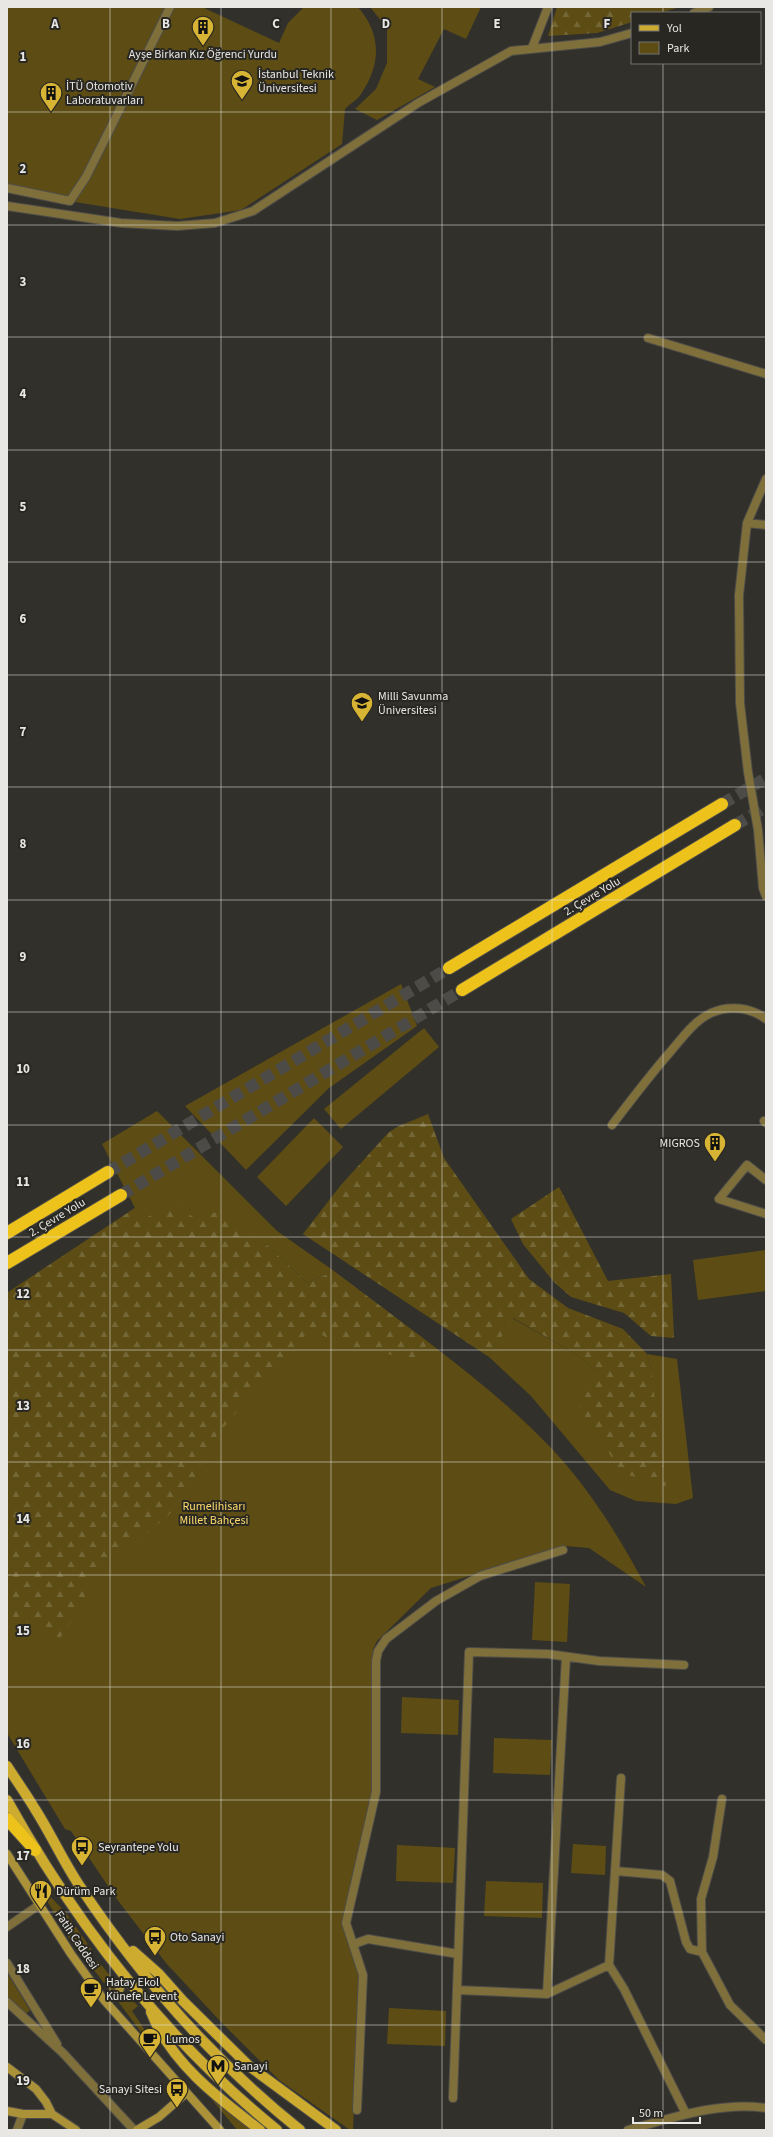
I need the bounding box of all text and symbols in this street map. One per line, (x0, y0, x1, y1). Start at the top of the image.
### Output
legend (631, 12, 761, 64)
building icon: Ayşe Birkan Kız Öğrenci Yurdu (190, 14, 216, 47)
text: A (50, 15, 59, 33)
text: B (162, 15, 170, 33)
text: C (272, 15, 280, 33)
text: D (382, 15, 390, 33)
text: E (493, 15, 501, 33)
text: F (604, 15, 611, 33)
text: Yol (666, 20, 682, 37)
text: Park (667, 40, 689, 57)
place label: Ayşe Birkan Kız Öğrenci Yurdu (129, 46, 277, 63)
text: 1 (20, 48, 27, 66)
place label: İstanbul Teknik Üniversitesi (258, 66, 334, 97)
school or university icon: İstanbul Teknik Üniversitesi (229, 68, 255, 101)
place label: İTÜ Otomotiv Laboratuvarları (66, 78, 143, 109)
building icon: İTÜ Otomotiv Laboratuvarları (38, 80, 64, 113)
text: 2 (20, 160, 27, 178)
text: 3 (20, 273, 27, 291)
text: 4 (20, 385, 27, 403)
text: 5 (20, 498, 27, 516)
text: 6 (20, 610, 27, 628)
place label: Milli Savunma Üniversitesi (378, 688, 448, 719)
school or university icon: Milli Savunma Üniversitesi (349, 690, 375, 723)
text: 7 (20, 723, 27, 741)
text: 8 (20, 835, 27, 853)
street label: 2. Çevre Yolu (561, 873, 624, 920)
text: 9 (20, 948, 27, 966)
text: 10 (16, 1060, 30, 1078)
building icon: MIGROS (702, 1130, 728, 1163)
place label: MIGROS (660, 1135, 700, 1152)
text: 11 (16, 1173, 30, 1191)
street label: 2. Çevre Yolu (26, 1194, 89, 1241)
text: 12 (16, 1285, 30, 1303)
text: 13 (16, 1397, 30, 1415)
park label: Rumelihisarı Millet Bahçesi (180, 1498, 248, 1529)
text: 14 (16, 1510, 30, 1528)
text: 15 (16, 1622, 30, 1640)
text: 16 (16, 1735, 30, 1753)
bus stop icon: Seyrantepe Yolu (69, 1834, 95, 1867)
place label: Seyrantepe Yolu (98, 1839, 179, 1856)
text: 17 (16, 1847, 30, 1865)
restaurant icon: Dürüm Park (28, 1878, 54, 1911)
place label: Dürüm Park (56, 1883, 115, 1900)
street label: Fatih Caddesi (51, 1908, 103, 1973)
bus stop icon: Oto Sanayi (142, 1924, 168, 1957)
place label: Oto Sanayi (170, 1929, 224, 1946)
text: 18 (16, 1960, 30, 1978)
place label: Hatay Ekol Künefe Levent (106, 1974, 177, 2005)
cafe icon: Hatay Ekol Künefe Levent (78, 1976, 104, 2009)
cafe icon: Lumos (137, 2026, 163, 2059)
place label: Lumos (166, 2031, 200, 2048)
metro station icon: Sanayi (205, 2053, 231, 2086)
place label: Sanayi (234, 2058, 268, 2075)
text: 19 (16, 2072, 30, 2090)
bus stop icon: Sanayi Sitesi (164, 2076, 190, 2109)
place label: Sanayi Sitesi (99, 2081, 162, 2098)
scale bar (633, 2099, 700, 2125)
text: 50 m (639, 2105, 663, 2122)

